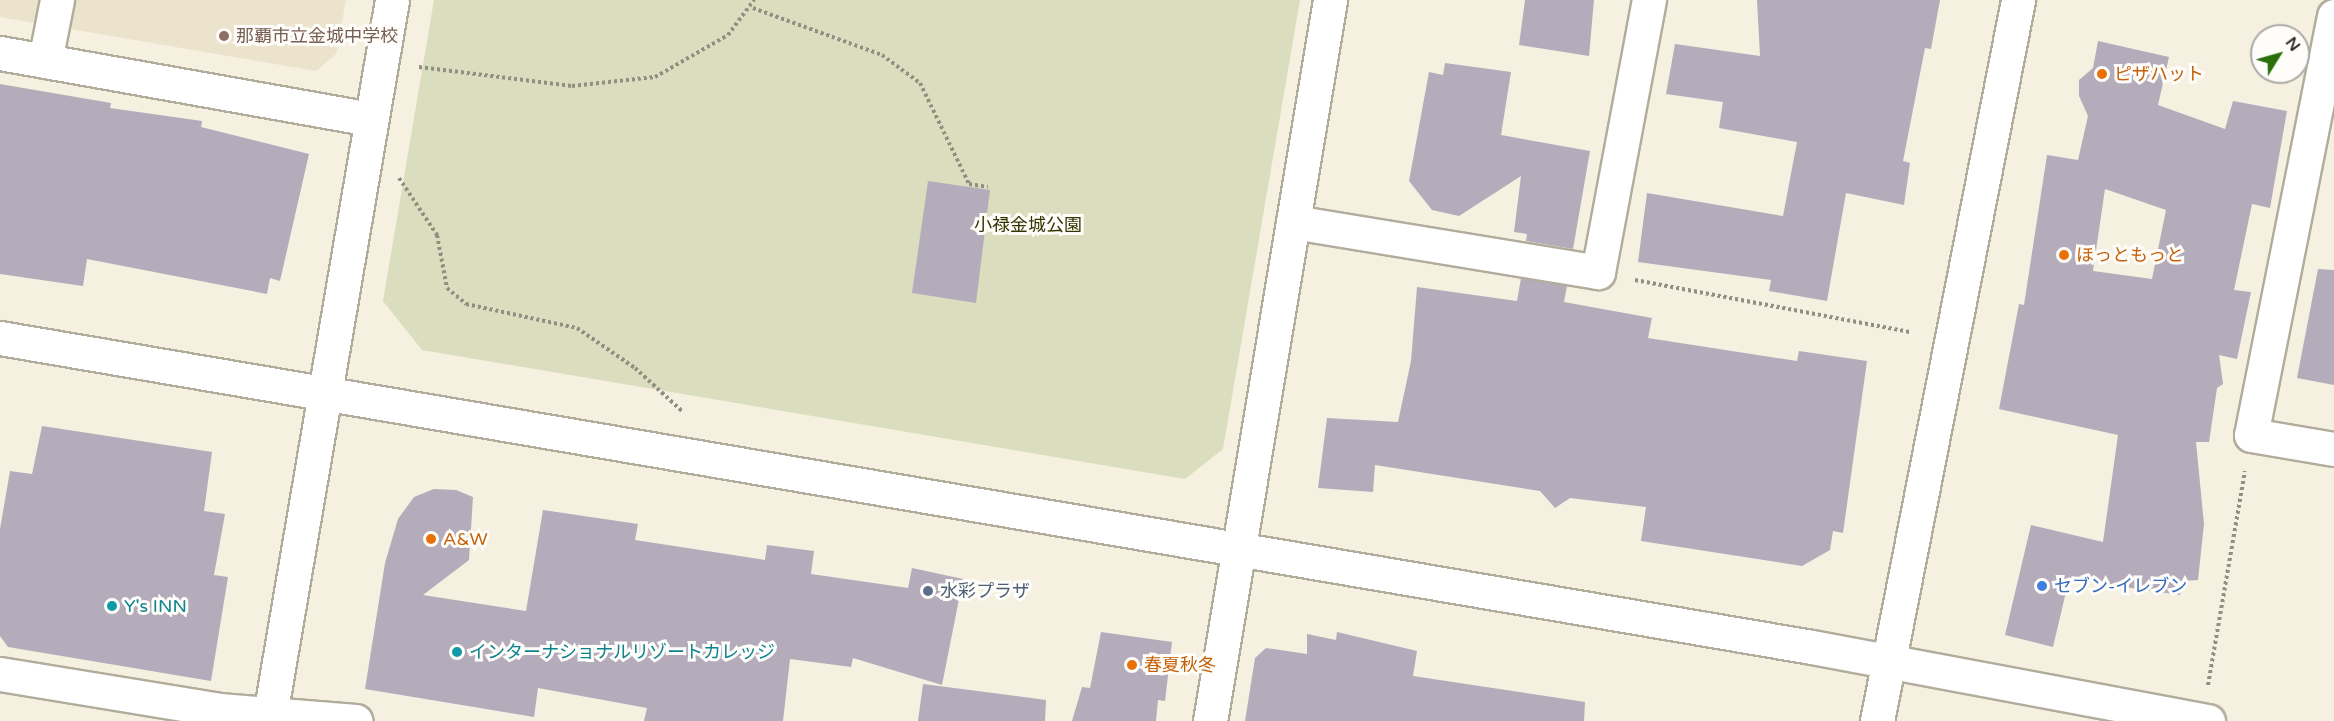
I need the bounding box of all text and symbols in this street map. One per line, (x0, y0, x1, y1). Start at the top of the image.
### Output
north arrow (2250, 24, 2310, 84)
place label: 那覇市立金城中学校 (236, 25, 398, 47)
marker: 那覇市立金城中学校 (217, 29, 231, 43)
text: N (2281, 33, 2305, 56)
place label: ピザハット (2114, 63, 2204, 85)
marker: ピザハット (2095, 67, 2109, 81)
park label: 小禄金城公園 (974, 214, 1082, 236)
place label: ほっともっと (2076, 244, 2184, 266)
marker: ほっともっと (2057, 248, 2071, 262)
place label: A&W (443, 528, 488, 550)
marker: A&W (424, 532, 438, 546)
place label: セブン-イレブン (2054, 575, 2187, 597)
marker: セブン-イレブン (2035, 579, 2049, 593)
place label: 水彩プラザ (940, 580, 1030, 602)
marker: 水彩プラザ (921, 584, 935, 598)
place label: Y's INN (124, 595, 187, 617)
marker: Y's INN (105, 599, 119, 613)
place label: インターナショナルリゾートカレッジ (469, 641, 775, 663)
marker: インターナショナルリゾートカレッジ (450, 645, 464, 659)
place label: 春夏秋冬 (1144, 654, 1216, 676)
marker: 春夏秋冬 (1125, 658, 1139, 672)

